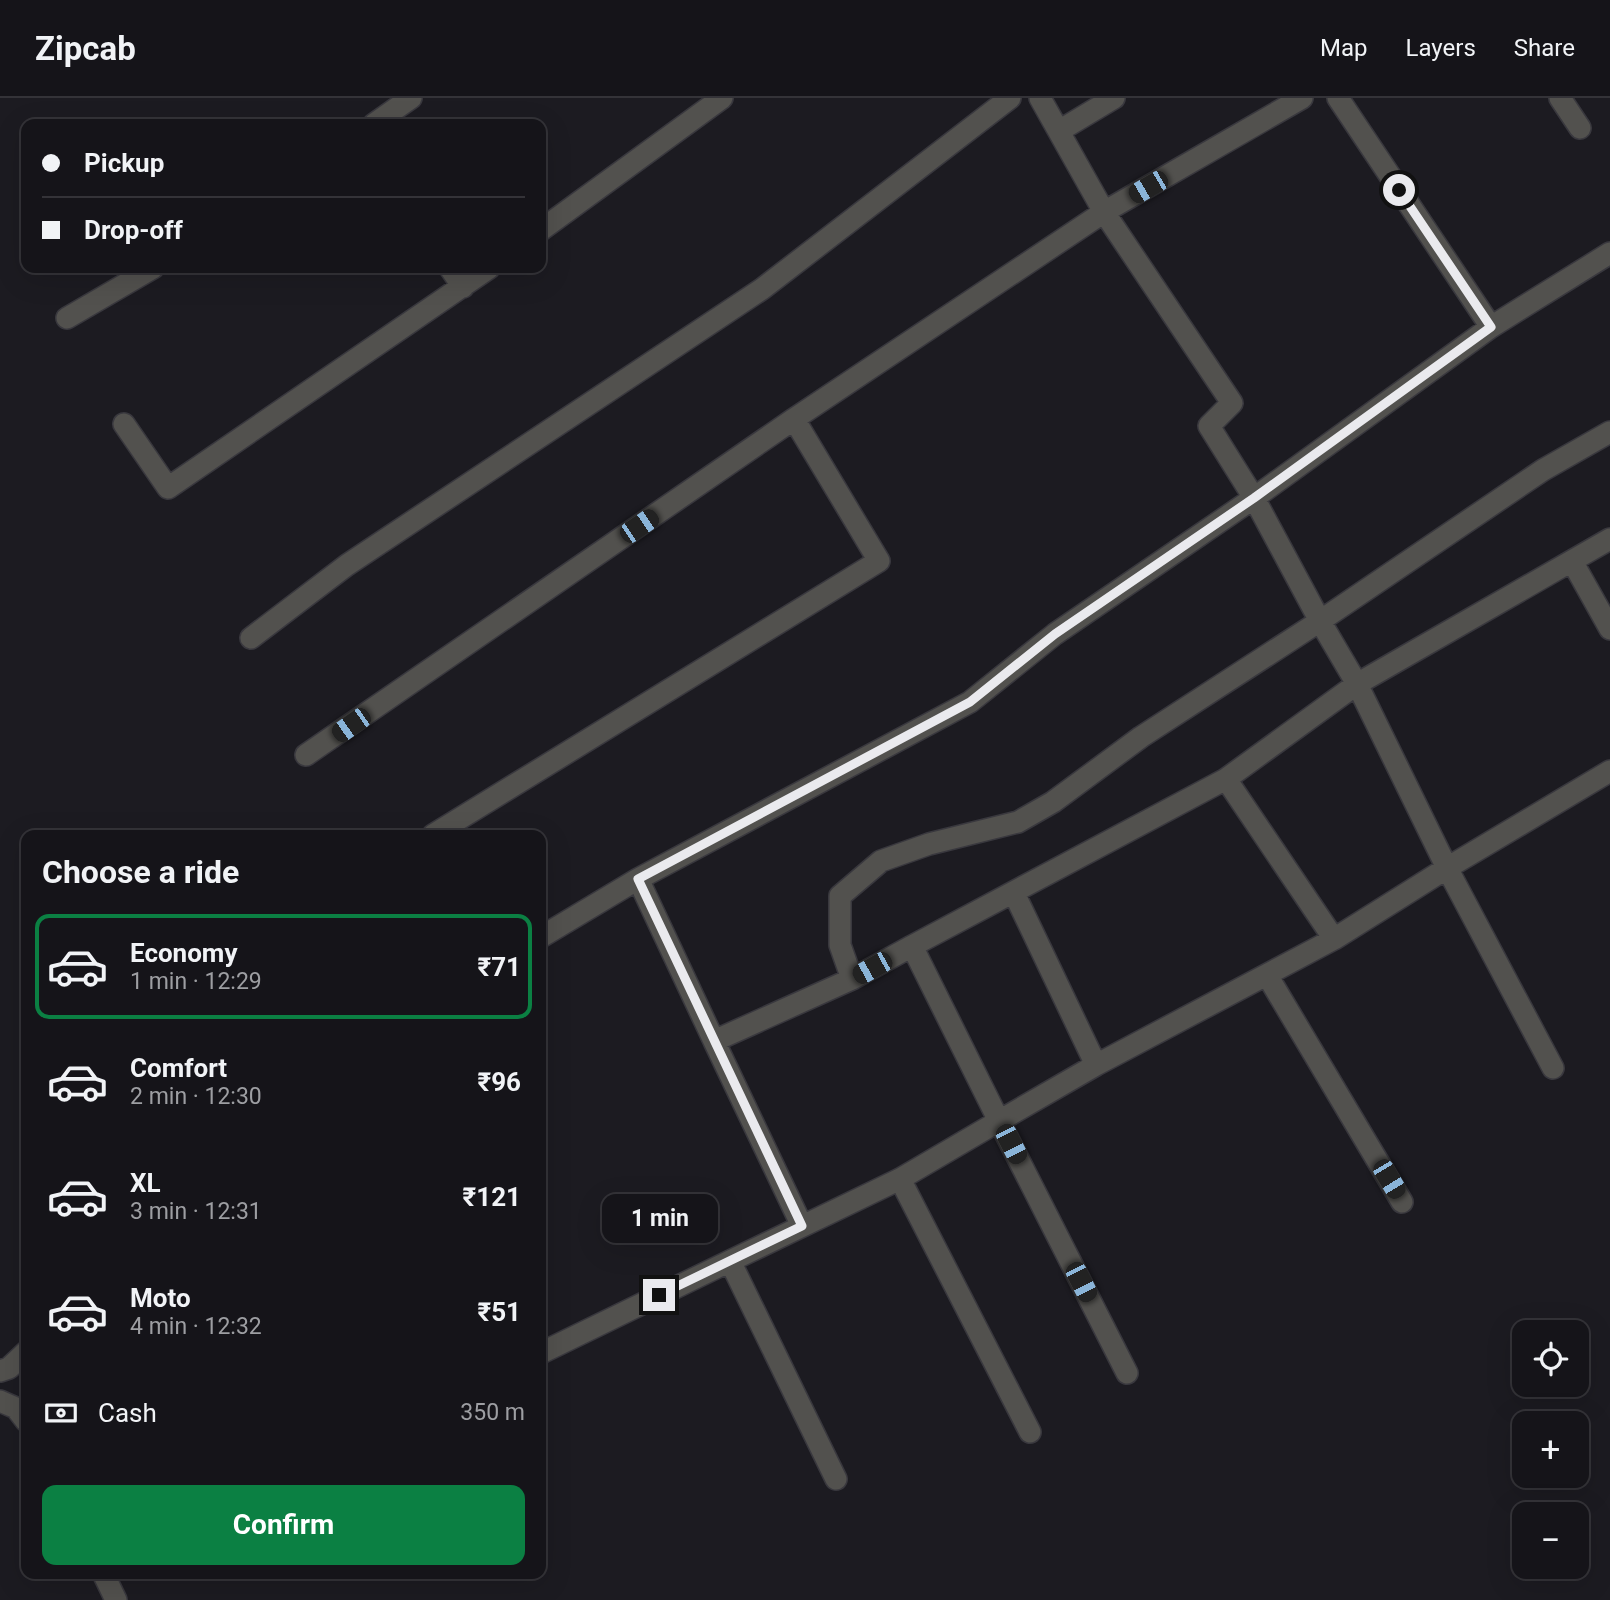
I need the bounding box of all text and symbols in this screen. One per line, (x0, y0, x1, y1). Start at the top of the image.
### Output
text: Zipcab (35, 29, 136, 68)
text: Map (1320, 34, 1368, 62)
text: Layers (1406, 34, 1476, 62)
text: Share (1514, 34, 1575, 62)
text: Pickup (84, 148, 164, 178)
car (1125, 167, 1172, 207)
route start (1383, 174, 1415, 206)
text: Drop-off (84, 215, 183, 245)
car (616, 506, 663, 546)
car (328, 704, 375, 746)
text: Choose a ride (42, 853, 239, 891)
icon: car (46, 935, 109, 998)
text: Economy (130, 938, 237, 968)
car (849, 949, 896, 987)
text: ₹71 (477, 952, 521, 982)
text: 1 min · 12:29 (130, 968, 262, 995)
icon: car (46, 1050, 109, 1113)
text: Comfort (130, 1053, 227, 1083)
text: ₹96 (477, 1067, 521, 1097)
text: 2 min · 12:30 (130, 1083, 262, 1110)
car (993, 1121, 1030, 1167)
car (1370, 1156, 1409, 1202)
icon: car (46, 1165, 109, 1228)
text: XL (130, 1168, 161, 1198)
text: ₹121 (463, 1182, 521, 1212)
callout: 1 min (601, 1194, 717, 1242)
text: 3 min · 12:31 (130, 1198, 262, 1225)
text: 1 min (631, 1205, 689, 1232)
car (1063, 1259, 1100, 1305)
route end (643, 1279, 675, 1311)
icon: car (46, 1280, 109, 1343)
text: Moto (130, 1283, 191, 1313)
text: ₹51 (477, 1297, 521, 1327)
text: 4 min · 12:32 (130, 1313, 262, 1340)
map controls (1512, 1320, 1589, 1579)
button: locate (1512, 1320, 1589, 1397)
icon: cash (42, 1394, 80, 1432)
text: Cash (98, 1398, 157, 1428)
text: 350 m (460, 1399, 525, 1426)
button: + (1512, 1411, 1589, 1488)
button: Confirm (42, 1485, 525, 1565)
button: − (1512, 1502, 1589, 1579)

